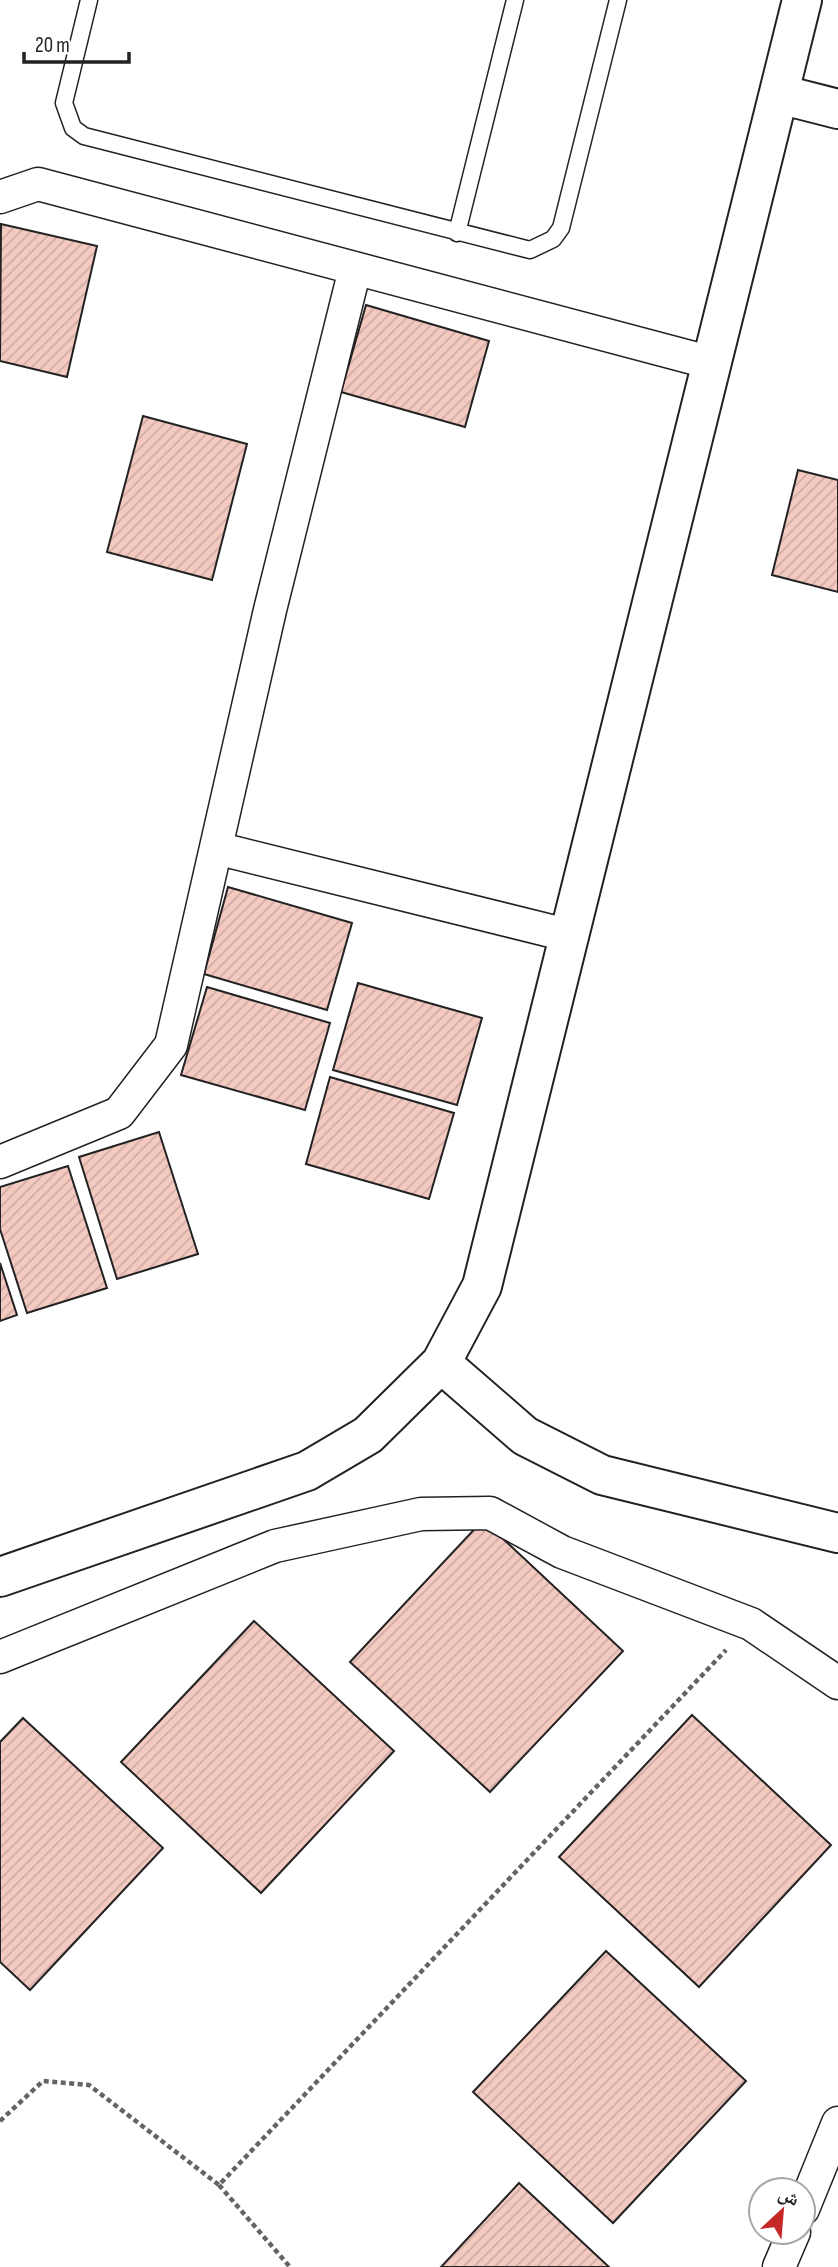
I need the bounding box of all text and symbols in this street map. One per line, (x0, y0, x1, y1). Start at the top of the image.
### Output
scale bar (24, 21, 130, 65)
text: 20 m (35, 33, 70, 58)
north arrow (747, 2176, 817, 2246)
text: ش (775, 2182, 803, 2212)

